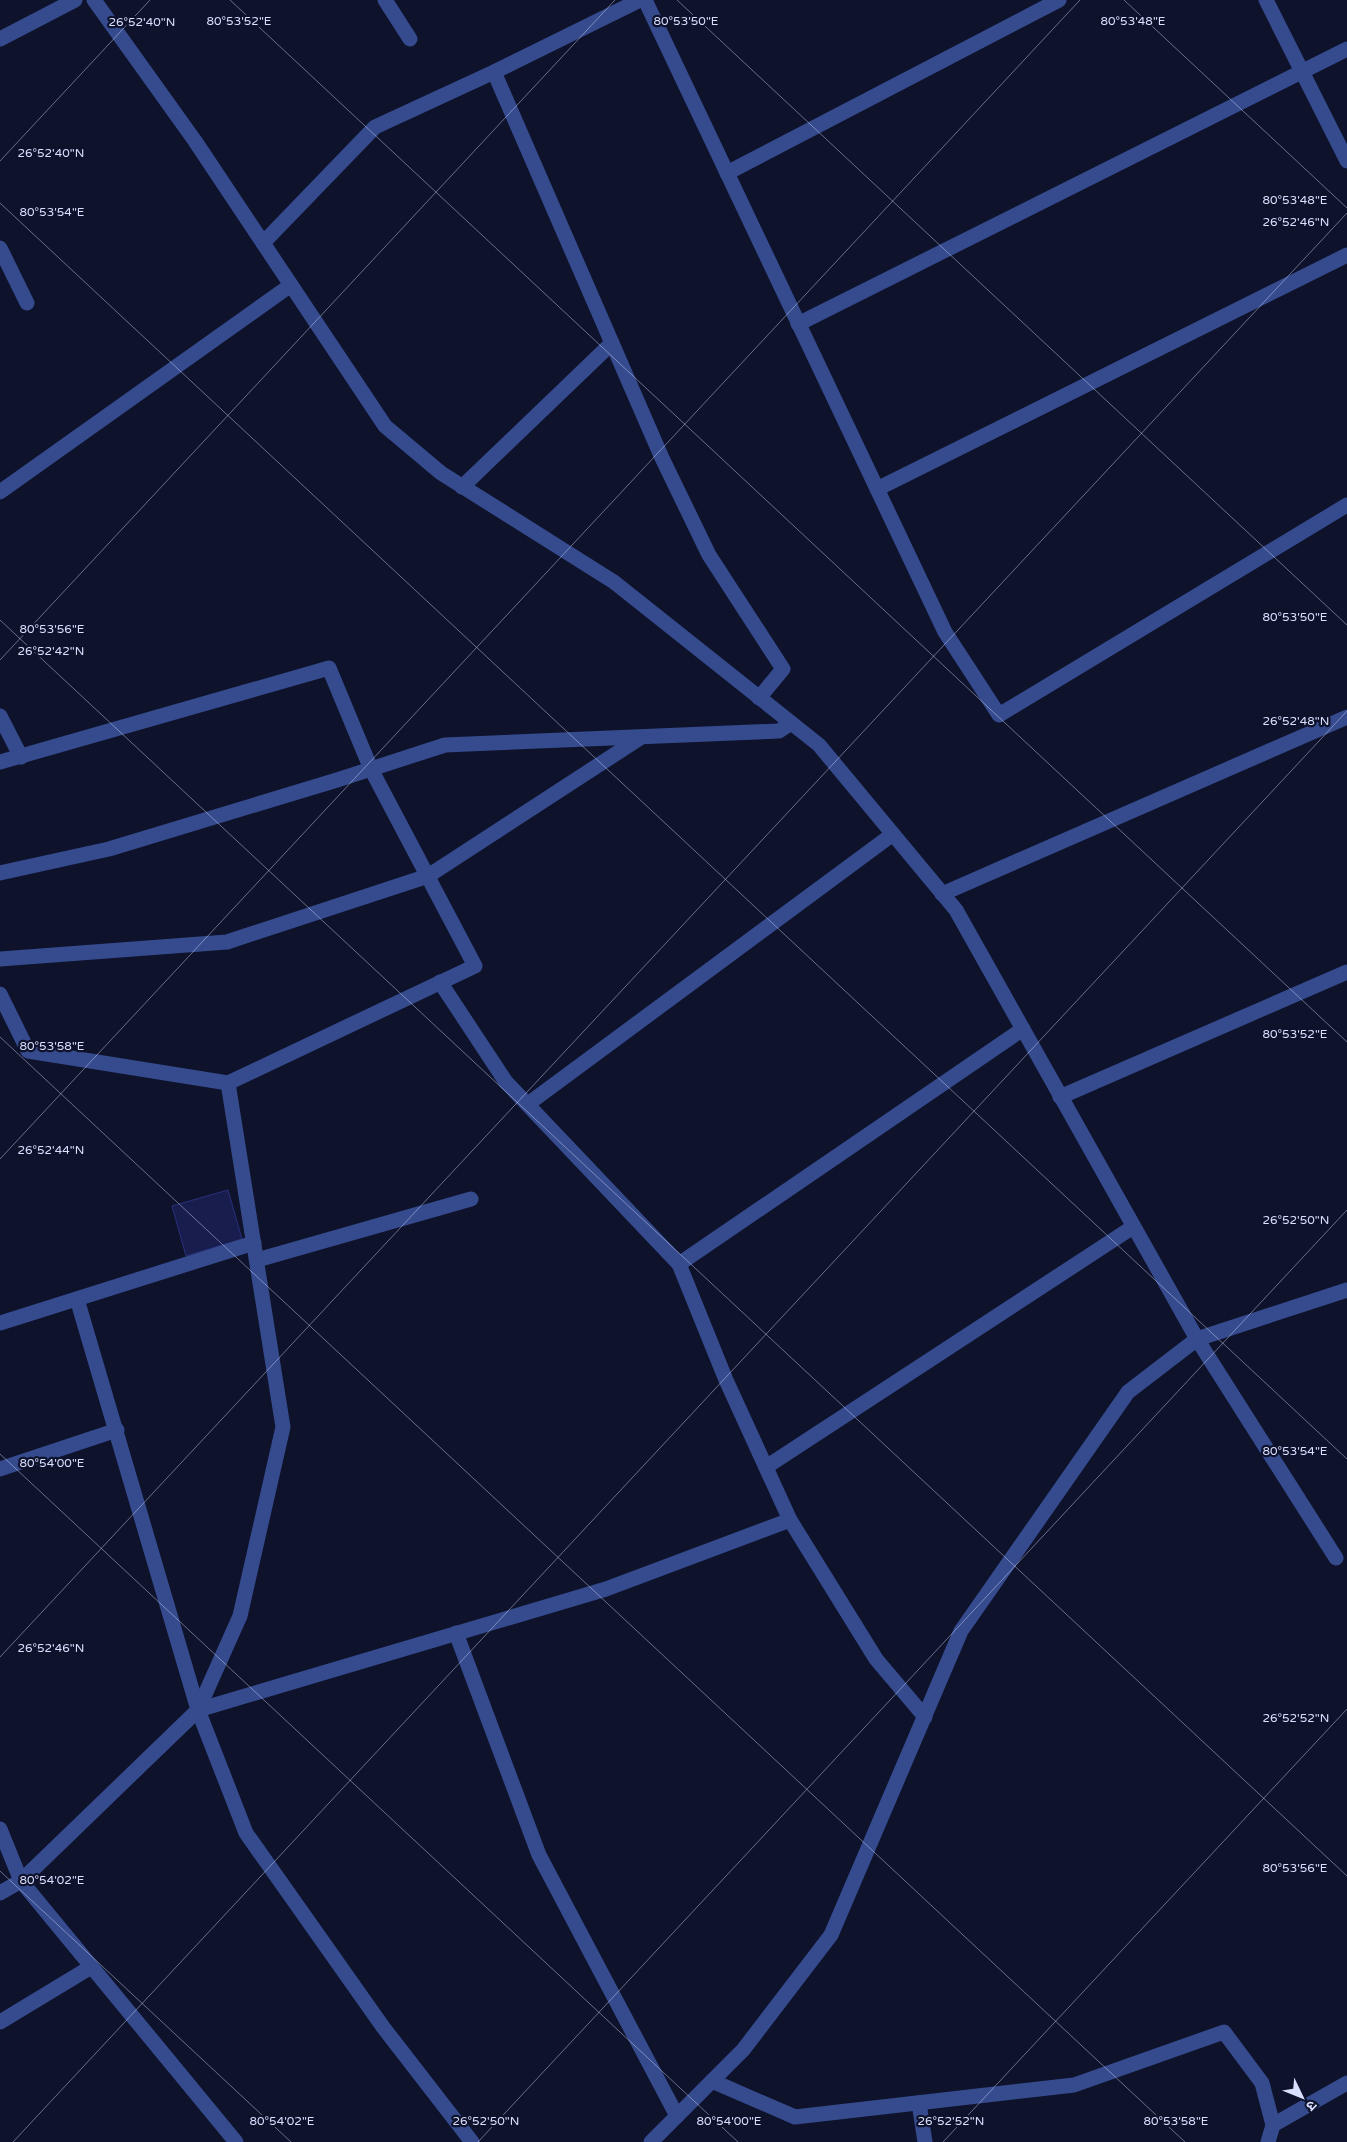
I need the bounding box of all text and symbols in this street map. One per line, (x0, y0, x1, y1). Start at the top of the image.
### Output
text: 80°53'52"E (206, 14, 272, 28)
text: 80°53'50"E (653, 14, 719, 28)
text: 80°53'48"E (1100, 14, 1166, 28)
text: 26°52'40"N (109, 15, 175, 29)
text: 26°52'40"N (18, 146, 84, 160)
text: 80°53'48"E (1262, 193, 1328, 207)
text: 80°53'54"E (19, 205, 85, 219)
text: 26°52'46"N (1263, 215, 1329, 229)
text: 80°53'50"E (1262, 610, 1328, 624)
text: 80°53'56"E (19, 622, 85, 636)
text: 26°52'42"N (18, 644, 84, 658)
text: 26°52'48"N (1263, 714, 1329, 728)
text: 80°53'52"E (1262, 1027, 1328, 1041)
text: 80°53'58"E (19, 1039, 85, 1053)
text: 26°52'44"N (18, 1143, 84, 1157)
text: 26°52'50"N (1263, 1213, 1329, 1227)
text: 80°53'54"E (1262, 1444, 1328, 1458)
text: 80°54'00"E (19, 1456, 85, 1470)
text: 26°52'46"N (18, 1641, 84, 1655)
text: 26°52'52"N (1263, 1711, 1329, 1725)
text: 80°53'56"E (1262, 1861, 1328, 1875)
text: 80°54'02"E (19, 1873, 85, 1887)
north arrow (1277, 2072, 1327, 2122)
text: उ (1302, 2097, 1320, 2115)
text: 80°54'02"E (249, 2114, 315, 2128)
text: 26°52'50"N (453, 2114, 519, 2128)
text: 80°54'00"E (696, 2114, 762, 2128)
text: 26°52'52"N (918, 2114, 984, 2128)
text: 80°53'58"E (1143, 2114, 1209, 2128)

